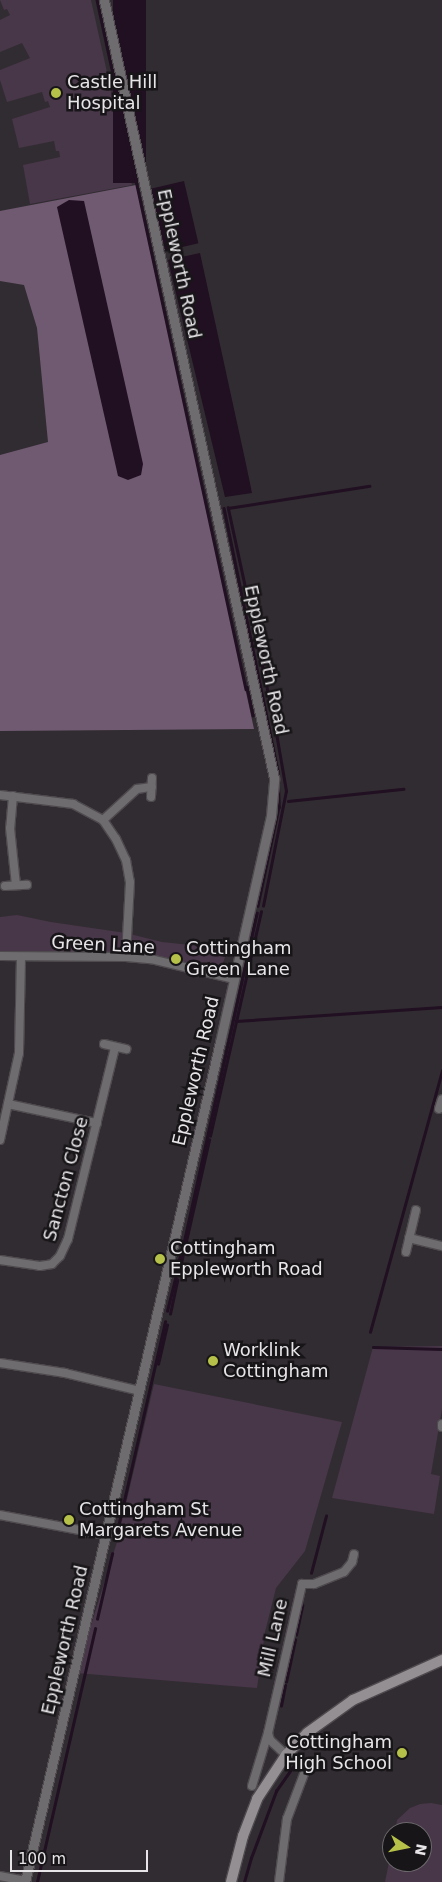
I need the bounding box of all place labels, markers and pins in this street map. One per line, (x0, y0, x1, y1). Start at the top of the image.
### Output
place label: Castle Hill Hospital (67, 72, 157, 115)
marker: Castle Hill Hospital (49, 86, 63, 100)
place label: Cottingham Green Lane (186, 938, 292, 981)
marker: Cottingham Green Lane (170, 953, 182, 965)
place label: Cottingham Eppleworth Road (170, 1238, 323, 1280)
marker: Cottingham Eppleworth Road (154, 1253, 166, 1265)
place label: Worklink Cottingham (223, 1340, 329, 1382)
marker: Worklink Cottingham (207, 1355, 219, 1367)
place label: Cottingham St Margarets Avenue (79, 1499, 242, 1542)
marker: Cottingham St Margarets Avenue (63, 1514, 75, 1526)
place label: Cottingham High School (285, 1732, 392, 1775)
marker: Cottingham High School (396, 1747, 408, 1759)

